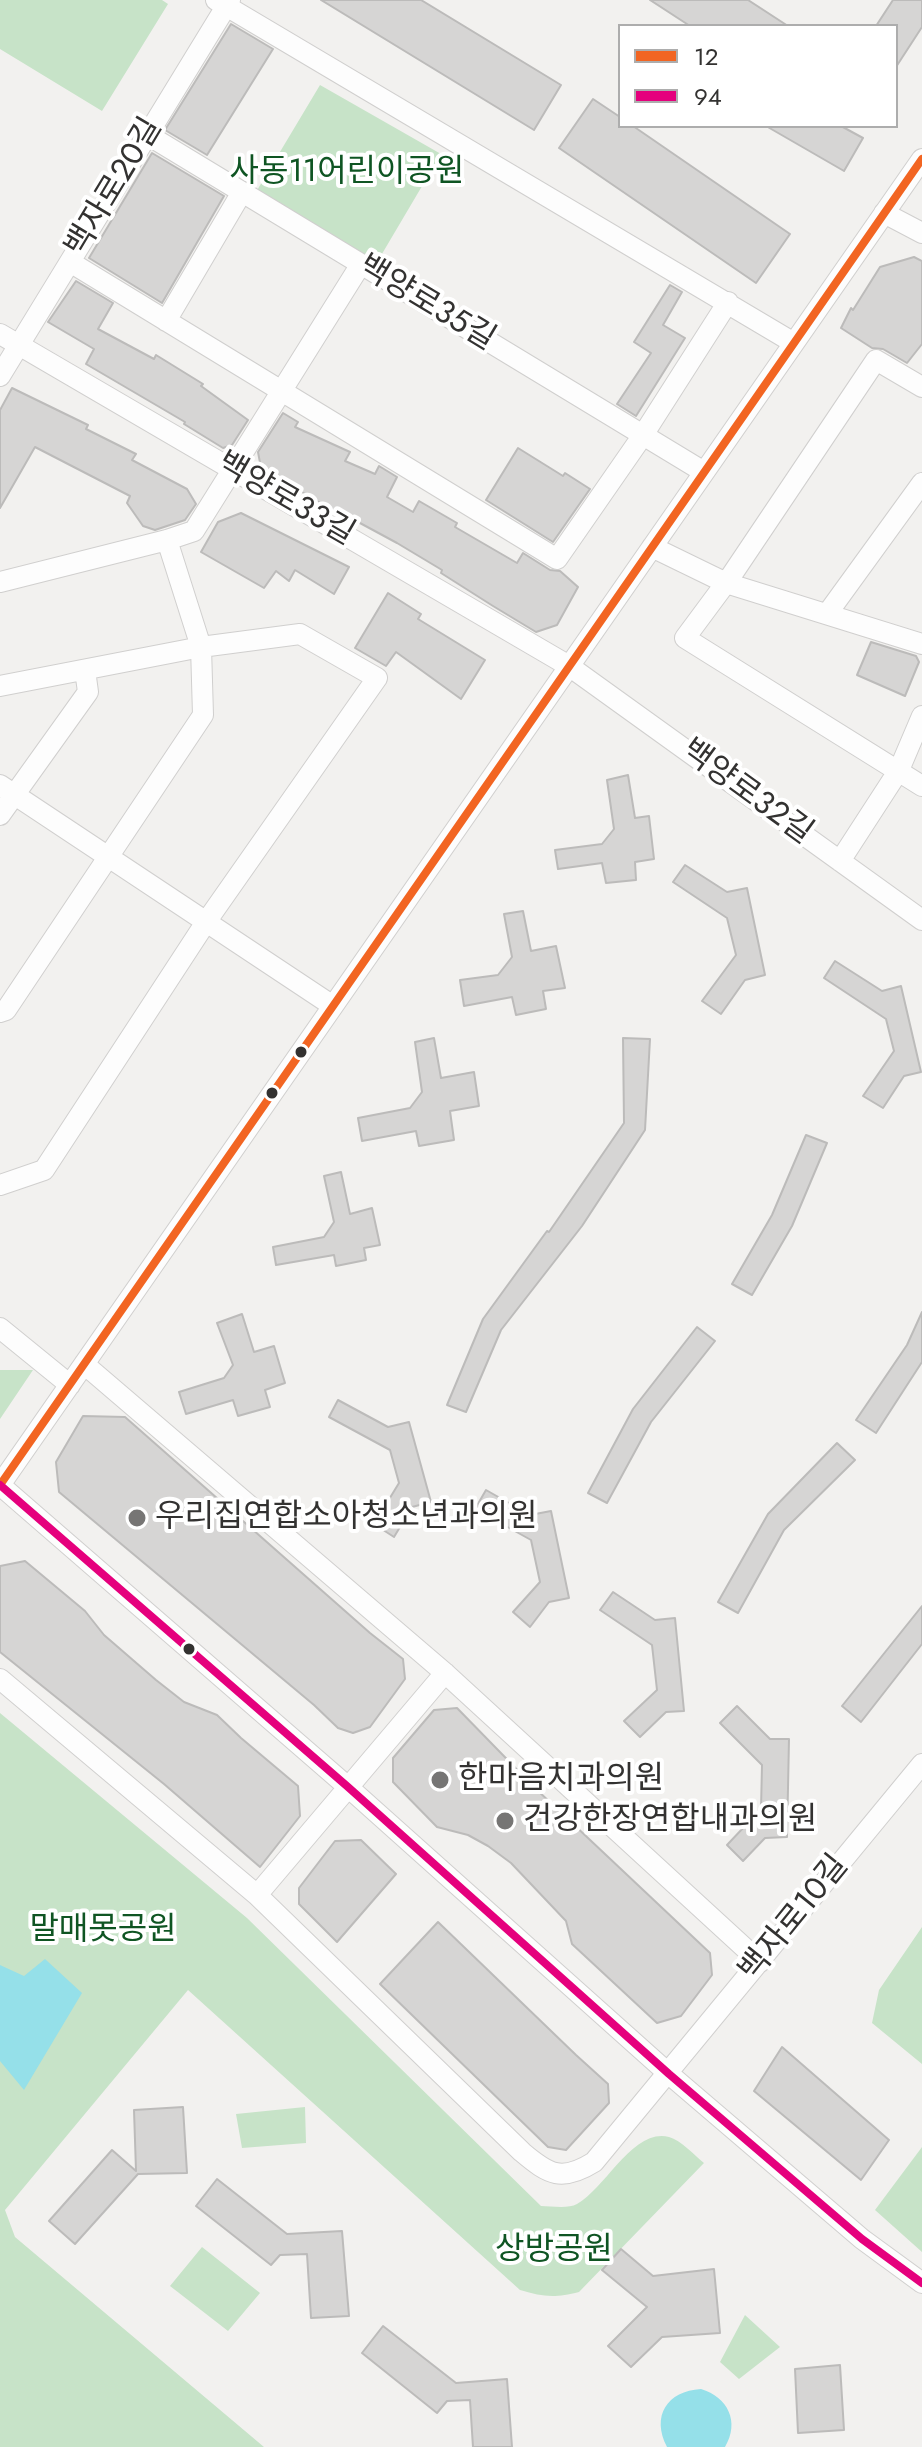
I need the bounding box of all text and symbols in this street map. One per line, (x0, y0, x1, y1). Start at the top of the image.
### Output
legend (618, 24, 898, 128)
text: 12 (694, 39, 718, 74)
text: 94 (694, 79, 722, 114)
street label: 백자로20길 (59, 112, 171, 264)
park label: 사동11어린이공원 (230, 154, 464, 192)
street label: 백양로35길 (350, 248, 502, 360)
street label: 백양로33길 (209, 445, 361, 555)
street label: 백양로32길 (673, 732, 819, 854)
unlabelled marker (293, 1044, 309, 1060)
unlabelled marker (264, 1085, 280, 1101)
place label: 우리집연합소아청소년과의원 (155, 1499, 538, 1537)
marker: 우리집연합소아청소년과의원 (126, 1507, 148, 1529)
unlabelled marker (181, 1641, 197, 1657)
place label: 한마음치과의원 (458, 1761, 664, 1799)
marker: 한마음치과의원 (429, 1769, 451, 1791)
place label: 건강한장연합내과의원 (523, 1802, 817, 1840)
marker: 건강한장연합내과의원 (494, 1810, 516, 1832)
street label: 백자로10길 (732, 1848, 858, 1990)
park label: 말매못공원 (29, 1912, 177, 1950)
park label: 상방공원 (495, 2232, 613, 2270)

